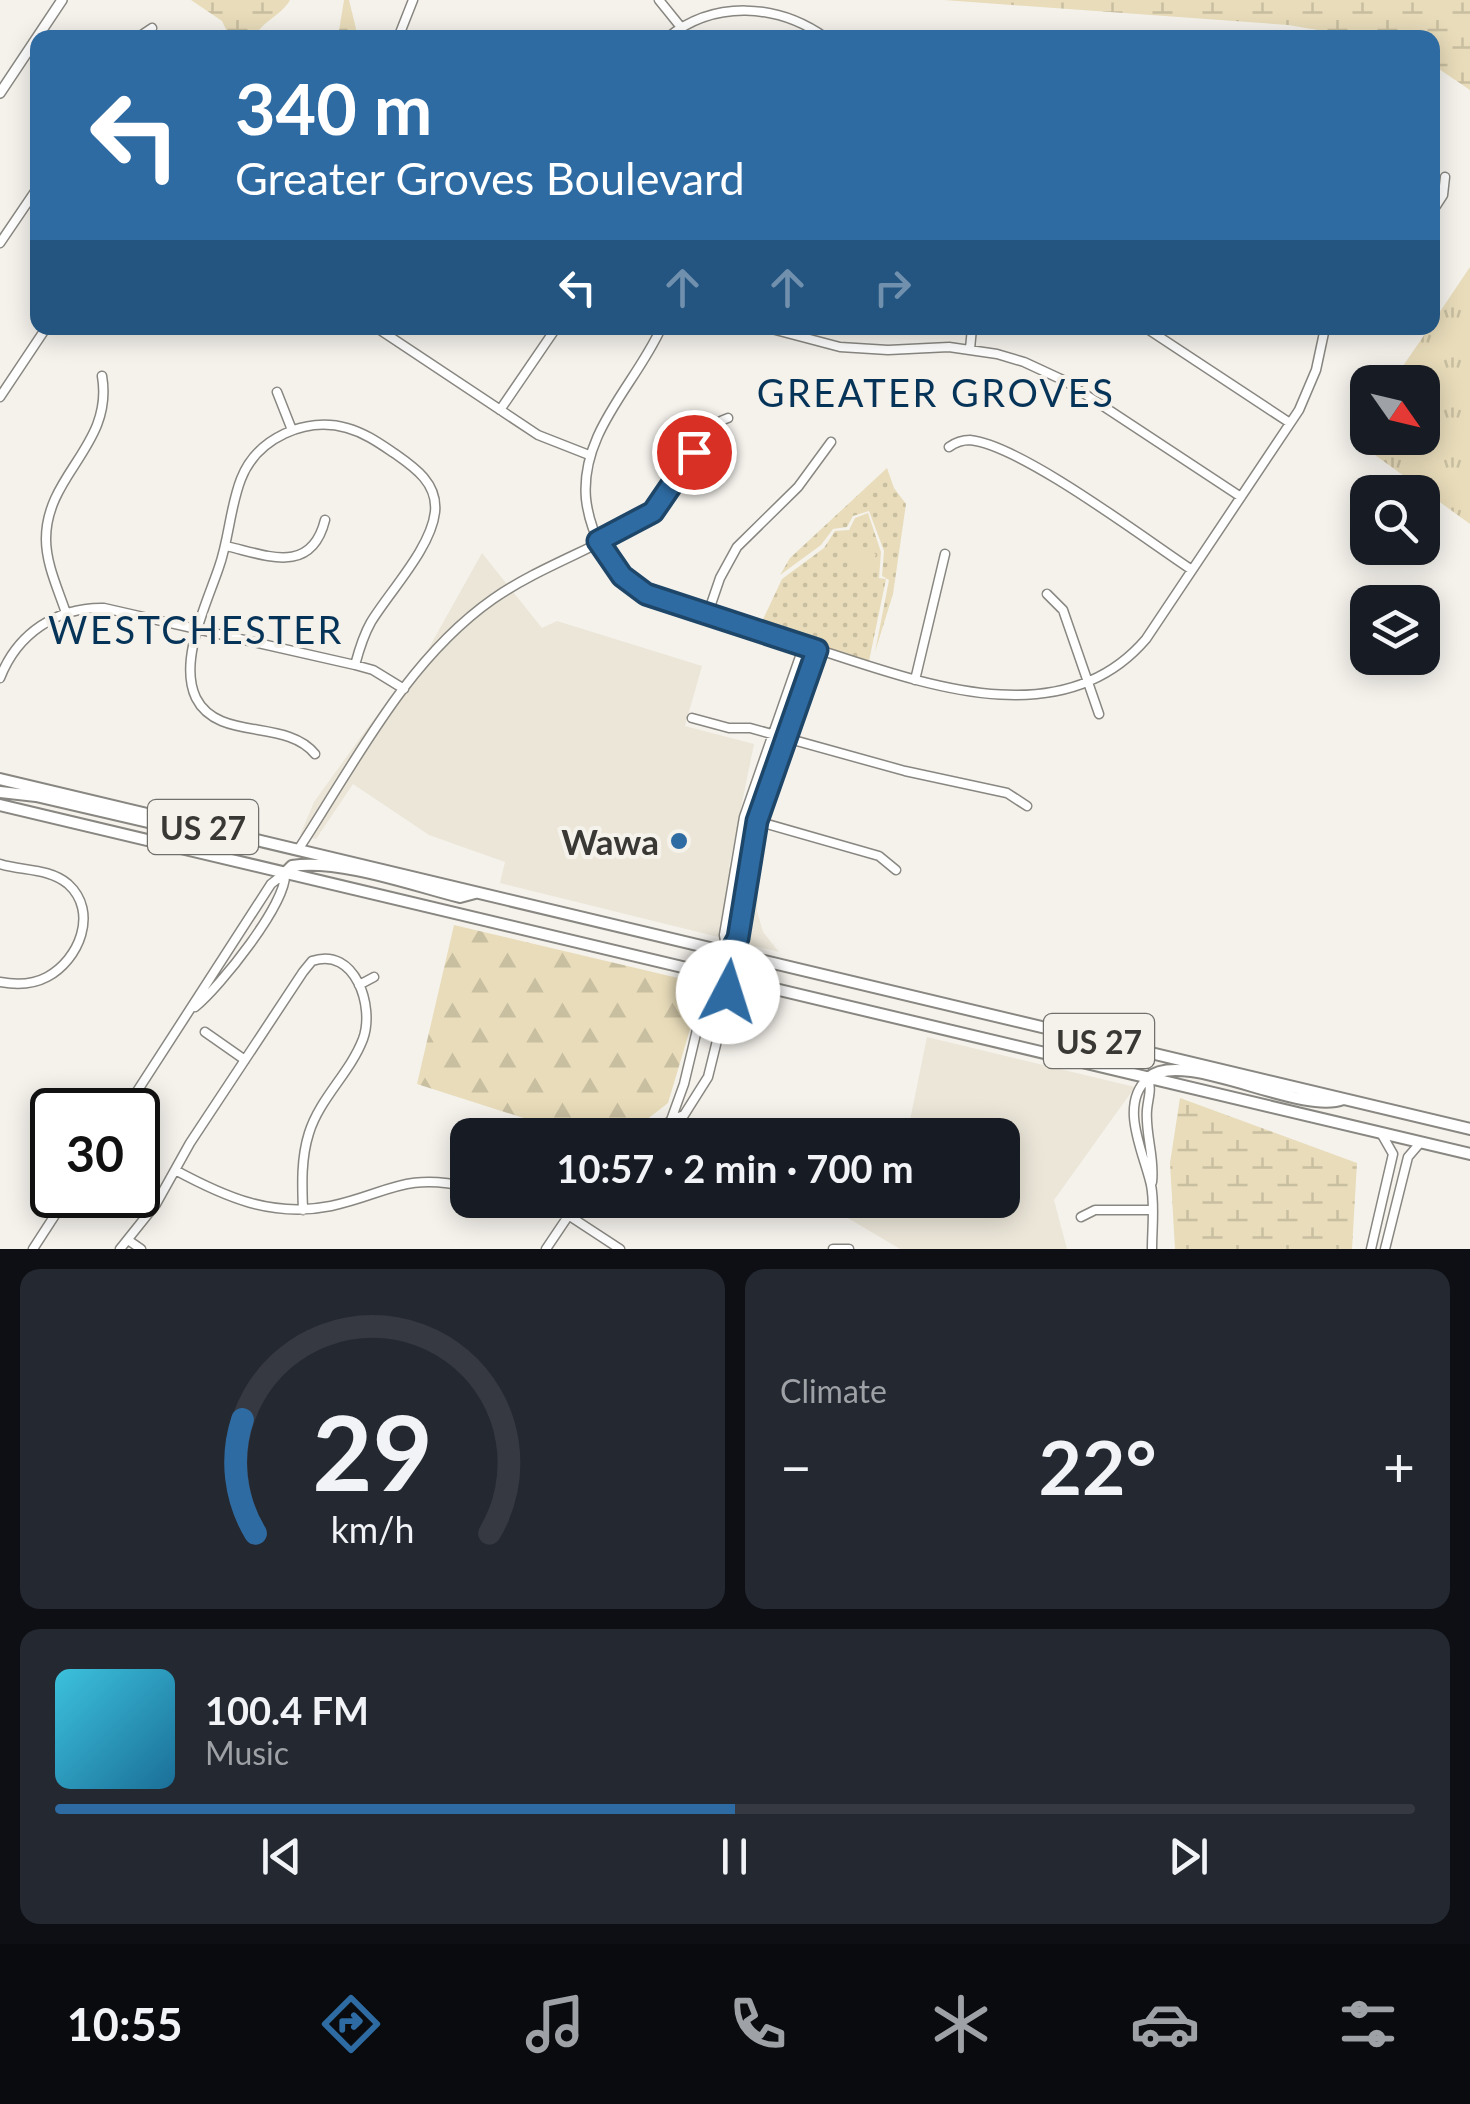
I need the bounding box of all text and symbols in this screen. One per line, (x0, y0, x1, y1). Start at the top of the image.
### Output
text: 340 m (235, 66, 432, 150)
icon: left (70, 70, 200, 200)
text: Greater Groves Boulevard (235, 151, 745, 205)
icon: left (550, 260, 605, 315)
icon: ahead (655, 260, 710, 315)
icon: ahead (760, 260, 815, 315)
icon: right (865, 260, 920, 315)
north arrow (1350, 365, 1440, 455)
map controls (1350, 365, 1440, 675)
district label: GREATER GROVES (757, 369, 1115, 415)
pin (652, 410, 737, 495)
icon: arrive (667, 425, 722, 480)
button: search (1350, 475, 1440, 565)
button: layers (1350, 585, 1440, 675)
district label: WESTCHESTER (48, 606, 344, 652)
road number: US 27 (148, 800, 258, 854)
place label: Wawa (561, 820, 659, 862)
marker: Wawa (668, 830, 690, 852)
position arrow (676, 940, 780, 1044)
road number: US 27 (1044, 1014, 1154, 1068)
speed limit sign: 30 (30, 1088, 160, 1218)
text: 10:57 · 2 min · 700 m (556, 1145, 914, 1191)
text: Climate (780, 1371, 887, 1410)
text: 29 (312, 1388, 433, 1513)
text: 22° (1038, 1421, 1157, 1511)
text: − (780, 1433, 812, 1499)
text: + (1383, 1433, 1415, 1499)
text: km/h (331, 1508, 414, 1551)
text: 100.4 FM (205, 1687, 369, 1733)
text: Music (205, 1733, 289, 1772)
icon: previous (254, 1829, 309, 1884)
icon: pause (707, 1829, 762, 1884)
icon: next (1161, 1829, 1216, 1884)
icon: directions (316, 1989, 386, 2059)
icon: music (520, 1989, 590, 2059)
icon: phone (723, 1989, 793, 2059)
icon: climate (926, 1989, 996, 2059)
icon: car (1130, 1989, 1200, 2059)
icon: filters (1333, 1989, 1403, 2059)
text: 10:55 (67, 1997, 183, 2051)

